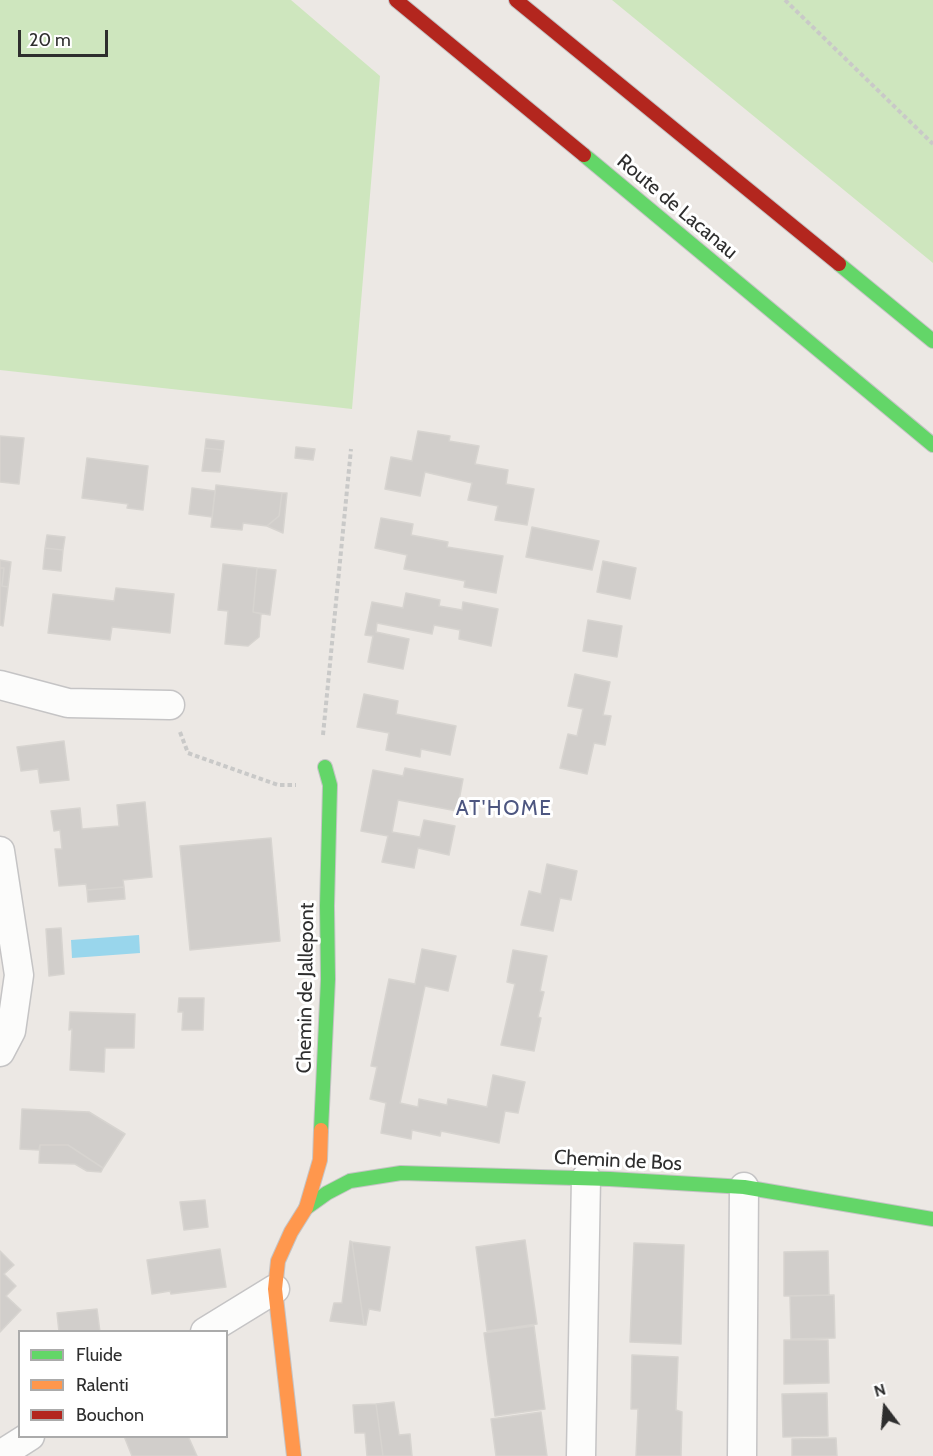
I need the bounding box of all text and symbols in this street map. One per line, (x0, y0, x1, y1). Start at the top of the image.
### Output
scale bar (21, 18, 111, 56)
text: 20 m (29, 29, 71, 51)
street label: Route de Lacanau (612, 150, 742, 264)
district label: AT'HOME (456, 796, 552, 822)
street label: Chemin de Jallepont (293, 902, 319, 1074)
street label: Chemin de Bos (553, 1146, 683, 1176)
legend (18, 1330, 228, 1438)
text: Fluide (76, 1344, 122, 1366)
text: Ralenti (76, 1374, 129, 1396)
north arrow (855, 1378, 915, 1438)
text: N (872, 1380, 888, 1401)
text: Bouchon (76, 1404, 144, 1426)

